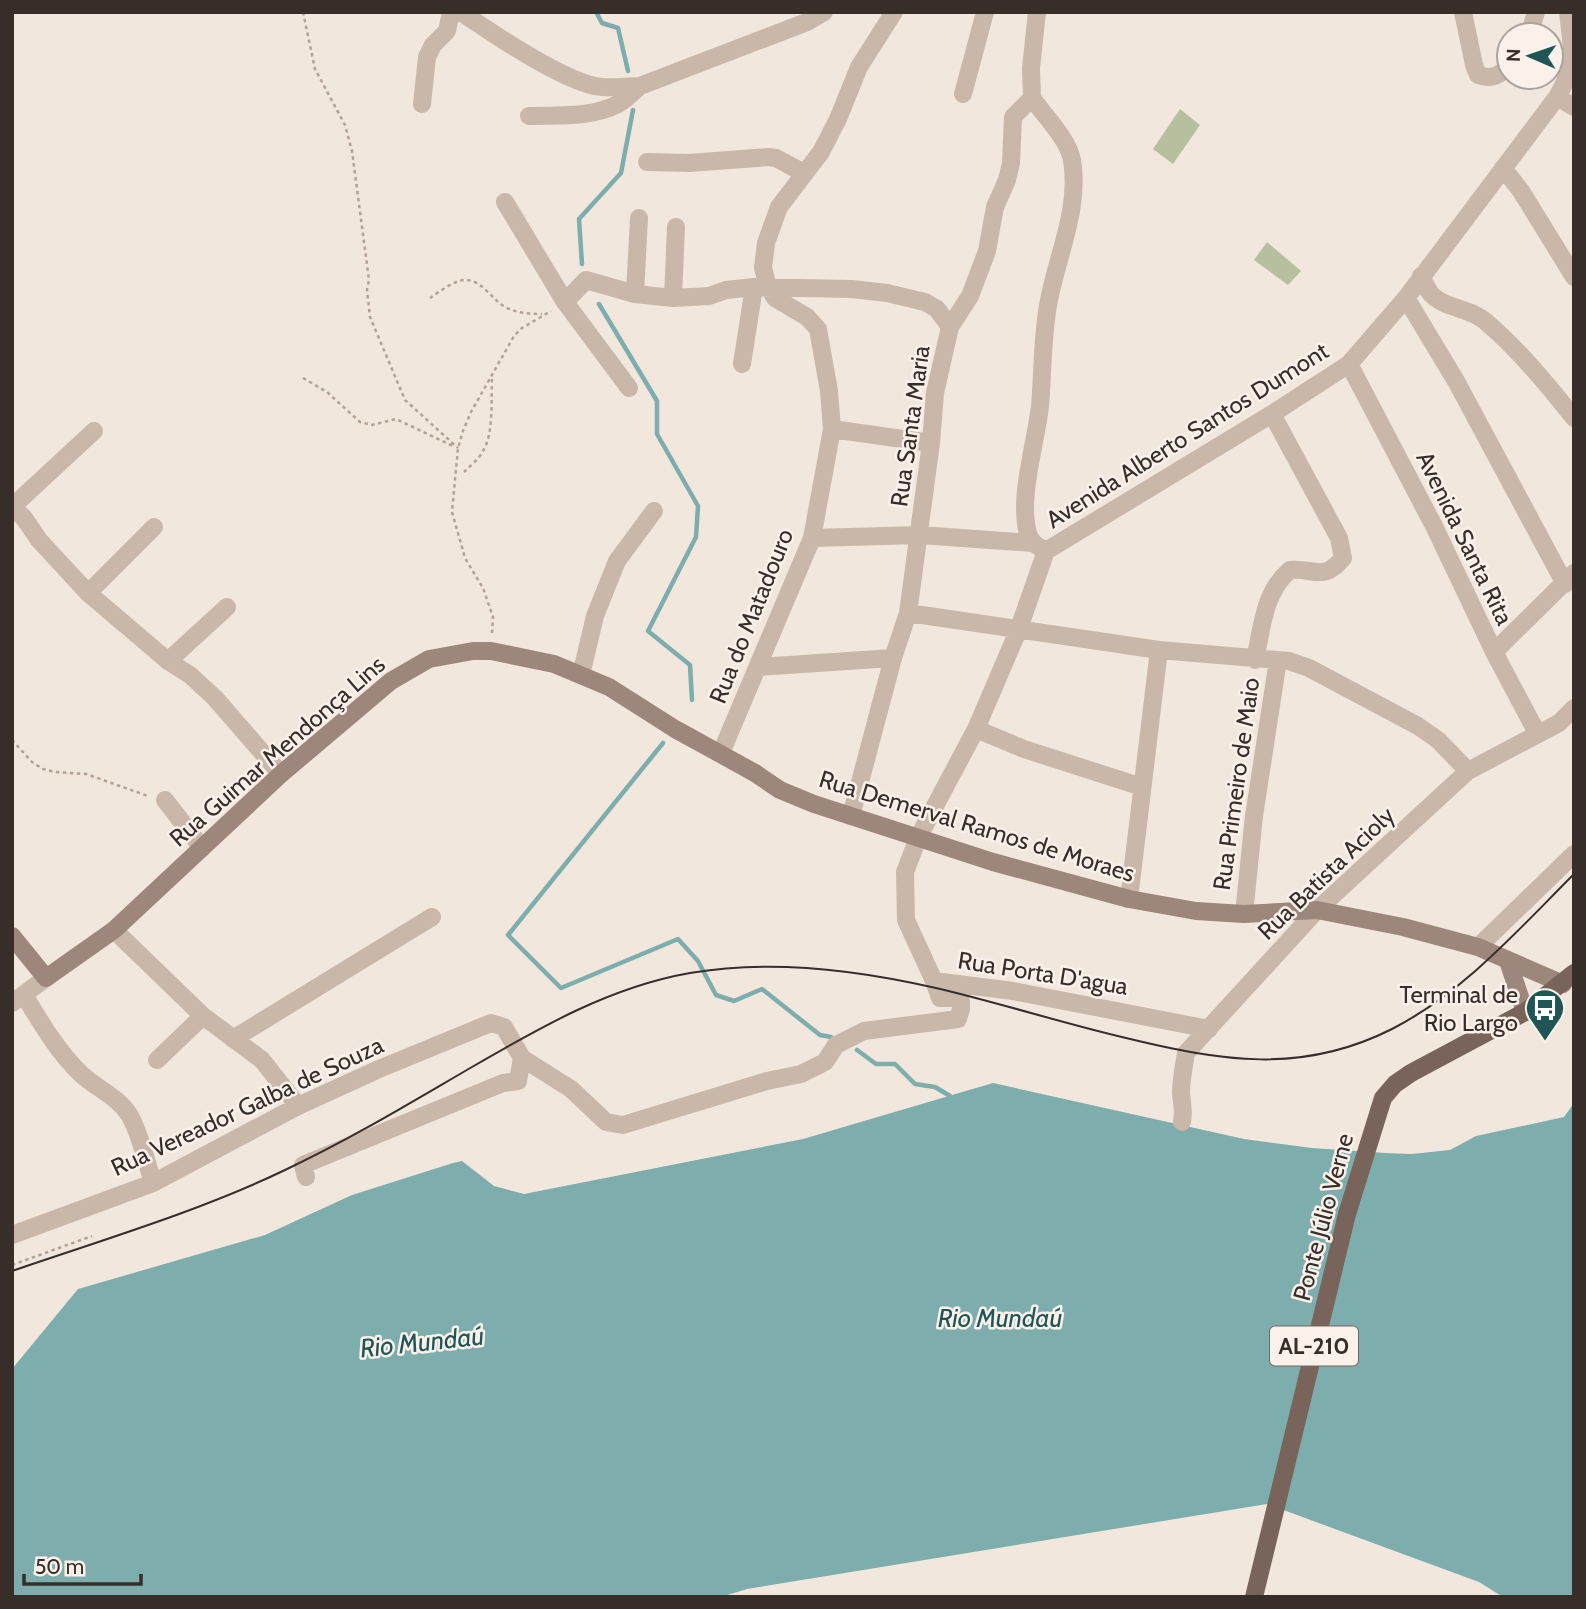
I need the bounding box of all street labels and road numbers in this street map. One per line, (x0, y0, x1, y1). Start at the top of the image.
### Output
street label: Avenida Alberto Santos Dumont (1041, 336, 1333, 534)
street label: Rua Santa Maria (884, 343, 936, 508)
street label: Avenida Santa Rita (1410, 447, 1520, 630)
street label: Rua do Matadouro (703, 525, 799, 707)
street label: Rua Guimar Mendonça Lins (163, 649, 391, 852)
street label: Rua Primeiro de Maio (1207, 676, 1265, 892)
street label: Rua Demerval Ramos de Moraes (816, 764, 1138, 888)
street label: Rua Batista Acioly (1252, 800, 1400, 946)
street label: Rua Porta D'agua (956, 945, 1131, 1001)
street label: Rua Vereador Galba de Souza (106, 1030, 388, 1182)
street label: Ponte Júlio Verne (1287, 1130, 1359, 1304)
road number: AL-210 (1270, 1326, 1358, 1366)

